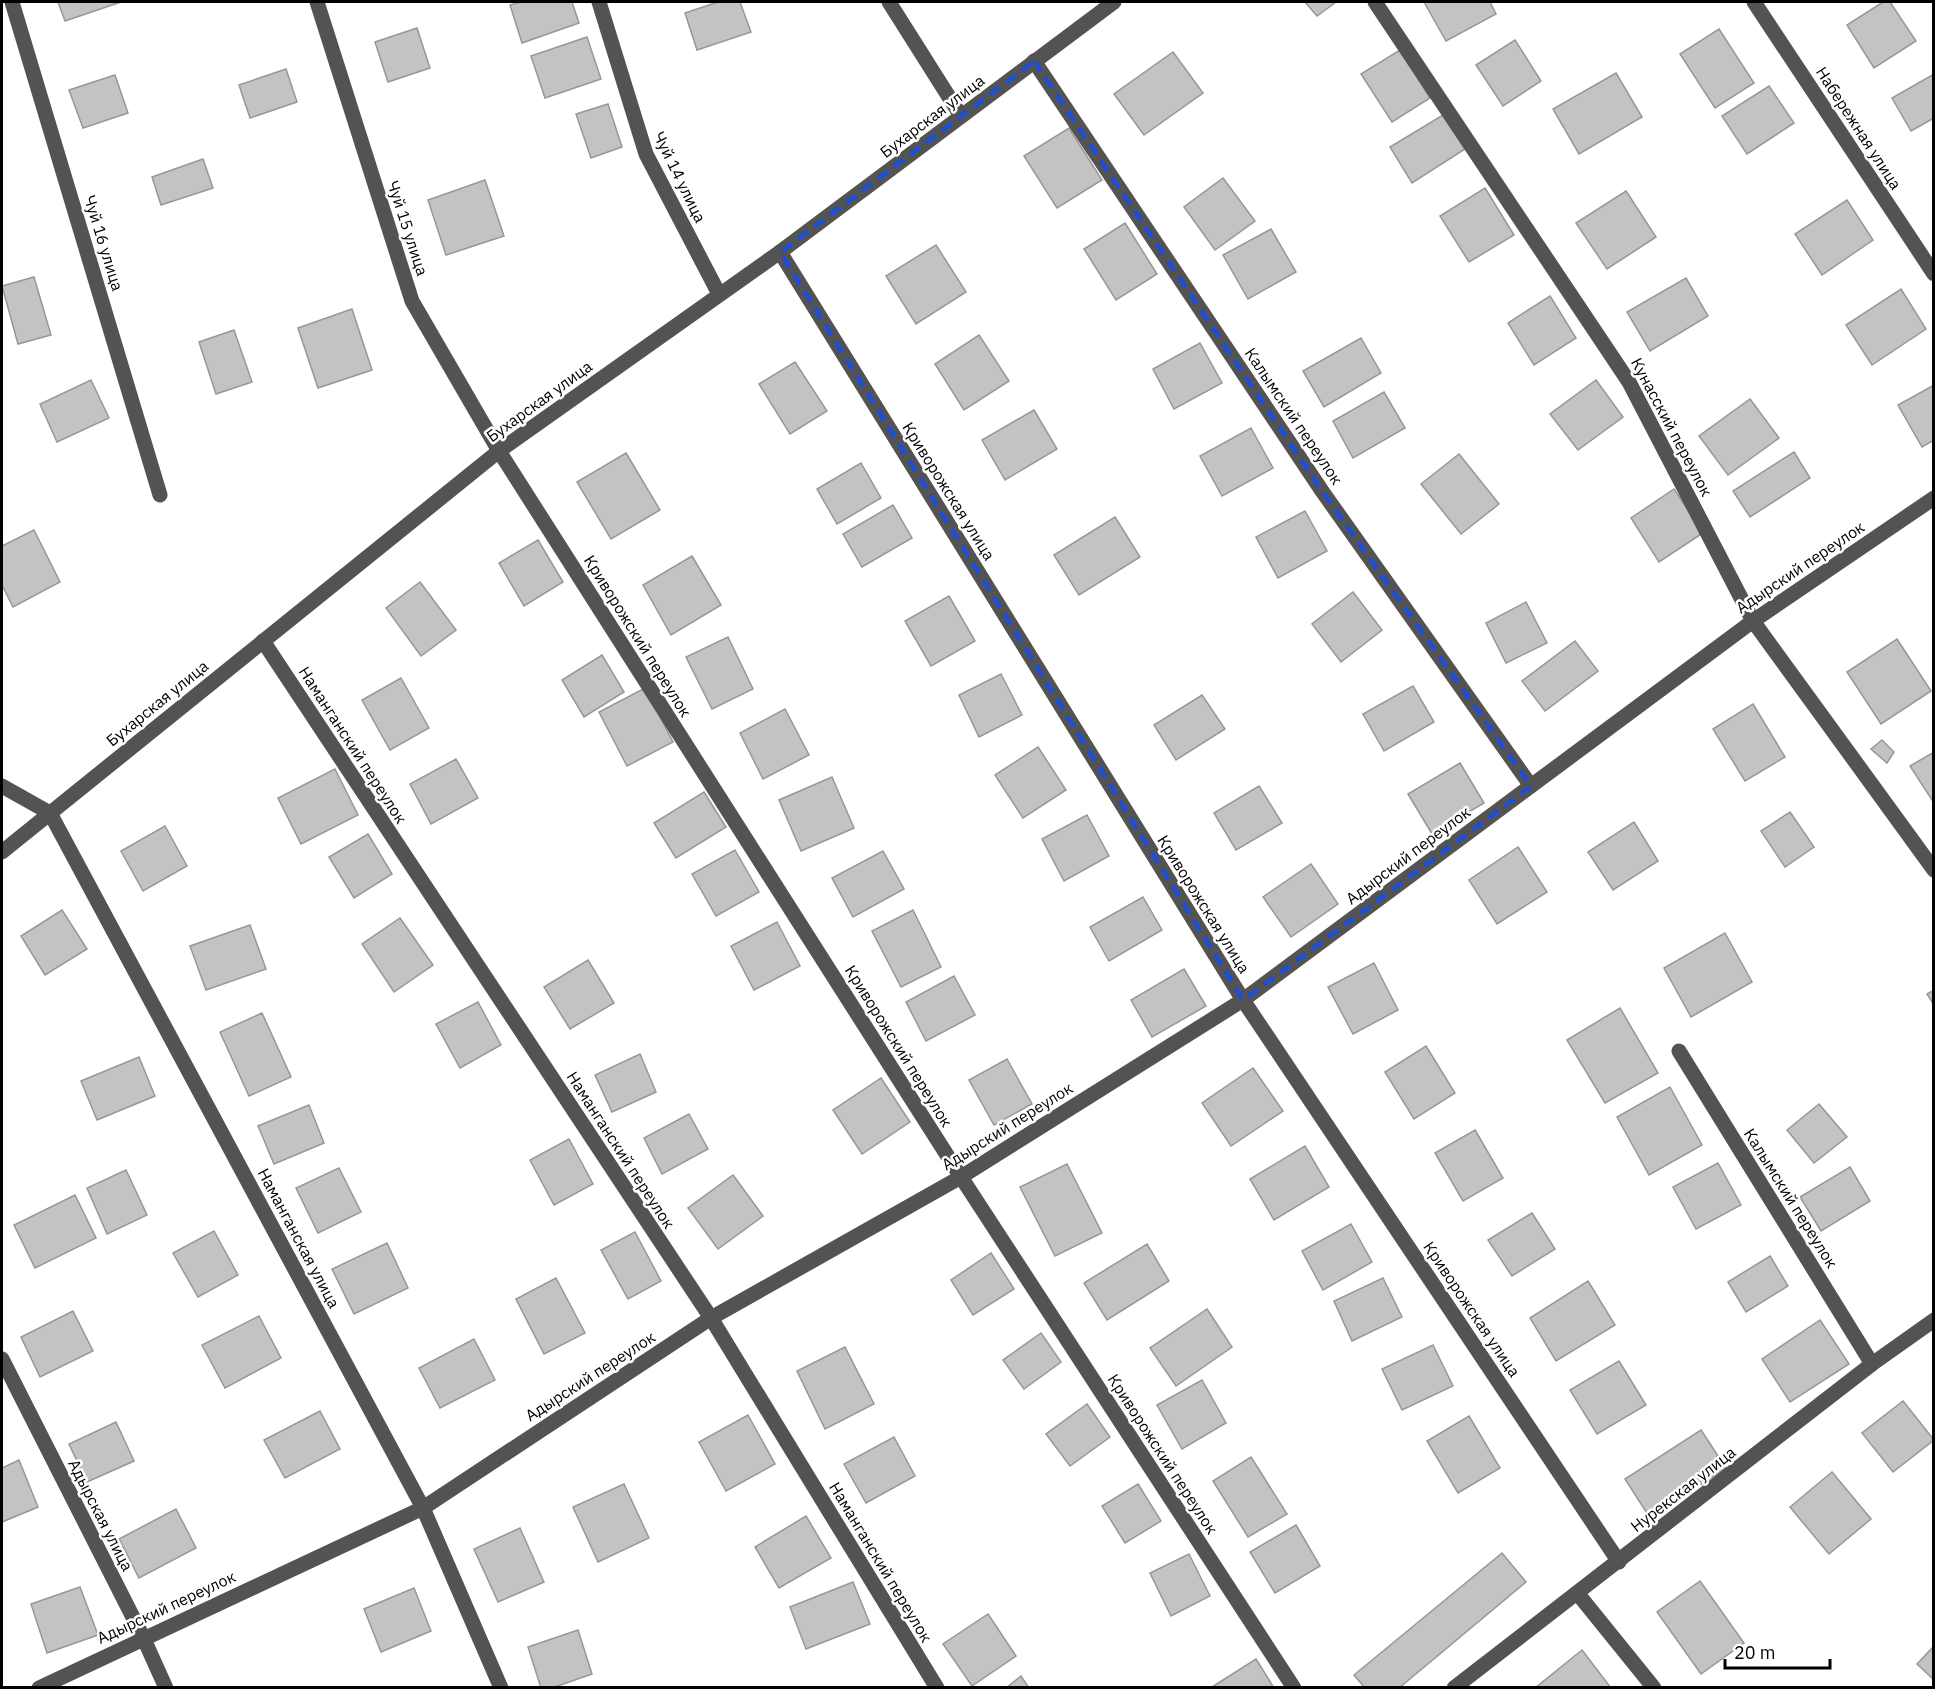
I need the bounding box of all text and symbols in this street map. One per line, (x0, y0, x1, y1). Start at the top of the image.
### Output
street label: Набережная улица (1812, 63, 1906, 194)
street label: Бухарская улица (876, 70, 989, 162)
street label: Чуй 14 улица (649, 128, 711, 226)
street label: Чуй 15 улица (383, 178, 433, 278)
street label: Чуй 16 улица (80, 193, 128, 294)
street label: Калымский переулок (1241, 344, 1347, 488)
street label: Кунасский переулок (1627, 354, 1717, 500)
street label: Бухарская улица (482, 356, 596, 446)
street label: Криворожская улица (898, 418, 1000, 564)
street label: Адырский переулок (1732, 516, 1868, 617)
street label: Криворожский переулок (580, 551, 696, 721)
street label: Бухарская улица (102, 655, 213, 750)
street label: Наманганский переулок (295, 663, 411, 828)
street label: Адырский переулок (1342, 801, 1474, 908)
street label: Криворожская улица (1153, 831, 1255, 977)
street label: Криворожский переулок (841, 961, 957, 1131)
street label: Наманганский переулок (563, 1068, 679, 1233)
street label: Адырский переулок (938, 1077, 1076, 1174)
street label: Калымский переулок (1740, 1124, 1842, 1272)
street label: Наманганская улица (254, 1165, 345, 1312)
street label: Криворожская улица (1419, 1237, 1525, 1381)
street label: Адырский переулок (521, 1326, 659, 1425)
street label: Криворожский переулок (1104, 1370, 1222, 1538)
street label: Нурекская улица (1626, 1442, 1740, 1536)
street label: Адырская улица (64, 1456, 138, 1575)
street label: Наманганский переулок (825, 1478, 937, 1646)
street label: Адырский переулок (93, 1566, 239, 1648)
scale bar (1725, 1632, 1830, 1670)
text: 20 m (1734, 1641, 1776, 1664)

